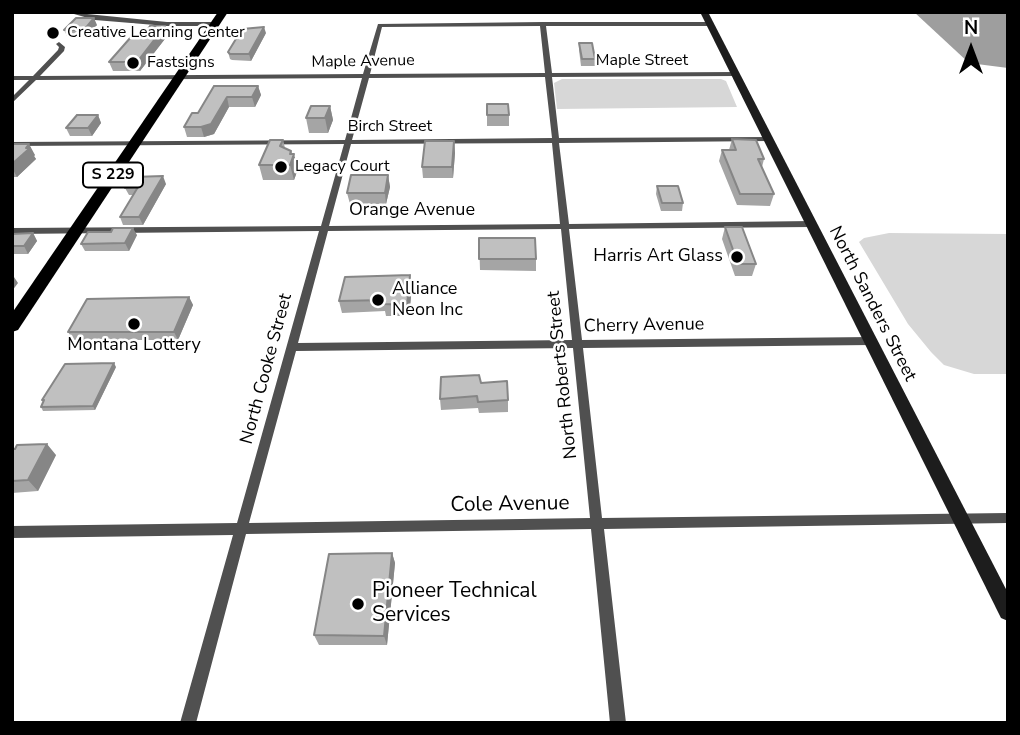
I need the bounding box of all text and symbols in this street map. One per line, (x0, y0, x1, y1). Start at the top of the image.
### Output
north arrow (936, 14, 1006, 84)
text: N (964, 15, 978, 41)
place label: Creative Learning Center (67, 23, 245, 43)
marker: Creative Learning Center (45, 25, 61, 41)
street label: Maple Street (596, 51, 688, 71)
street label: Maple Avenue (311, 52, 415, 72)
place label: Fastsigns (147, 53, 215, 73)
marker: Fastsigns (125, 55, 141, 71)
street label: Birch Street (348, 117, 432, 137)
place label: Legacy Court (295, 157, 390, 177)
marker: Legacy Court (273, 159, 289, 175)
road number: S 229 (83, 162, 143, 188)
street label: Orange Avenue (349, 200, 475, 222)
street label: North Sanders Street (824, 223, 920, 385)
place label: Harris Art Glass (593, 246, 723, 268)
marker: Harris Art Glass (729, 249, 745, 265)
place label: Alliance Neon Inc (392, 279, 463, 322)
street label: North Roberts Street (543, 290, 583, 460)
street label: North Cooke Street (237, 291, 297, 447)
marker: Alliance Neon Inc (370, 292, 386, 308)
street label: Cherry Avenue (584, 314, 704, 338)
marker: Montana Lottery (126, 316, 142, 332)
place label: Montana Lottery (67, 335, 201, 357)
street label: Cole Avenue (450, 491, 570, 519)
place label: Pioneer Technical Services (372, 579, 537, 629)
marker: Pioneer Technical Services (350, 596, 366, 612)

